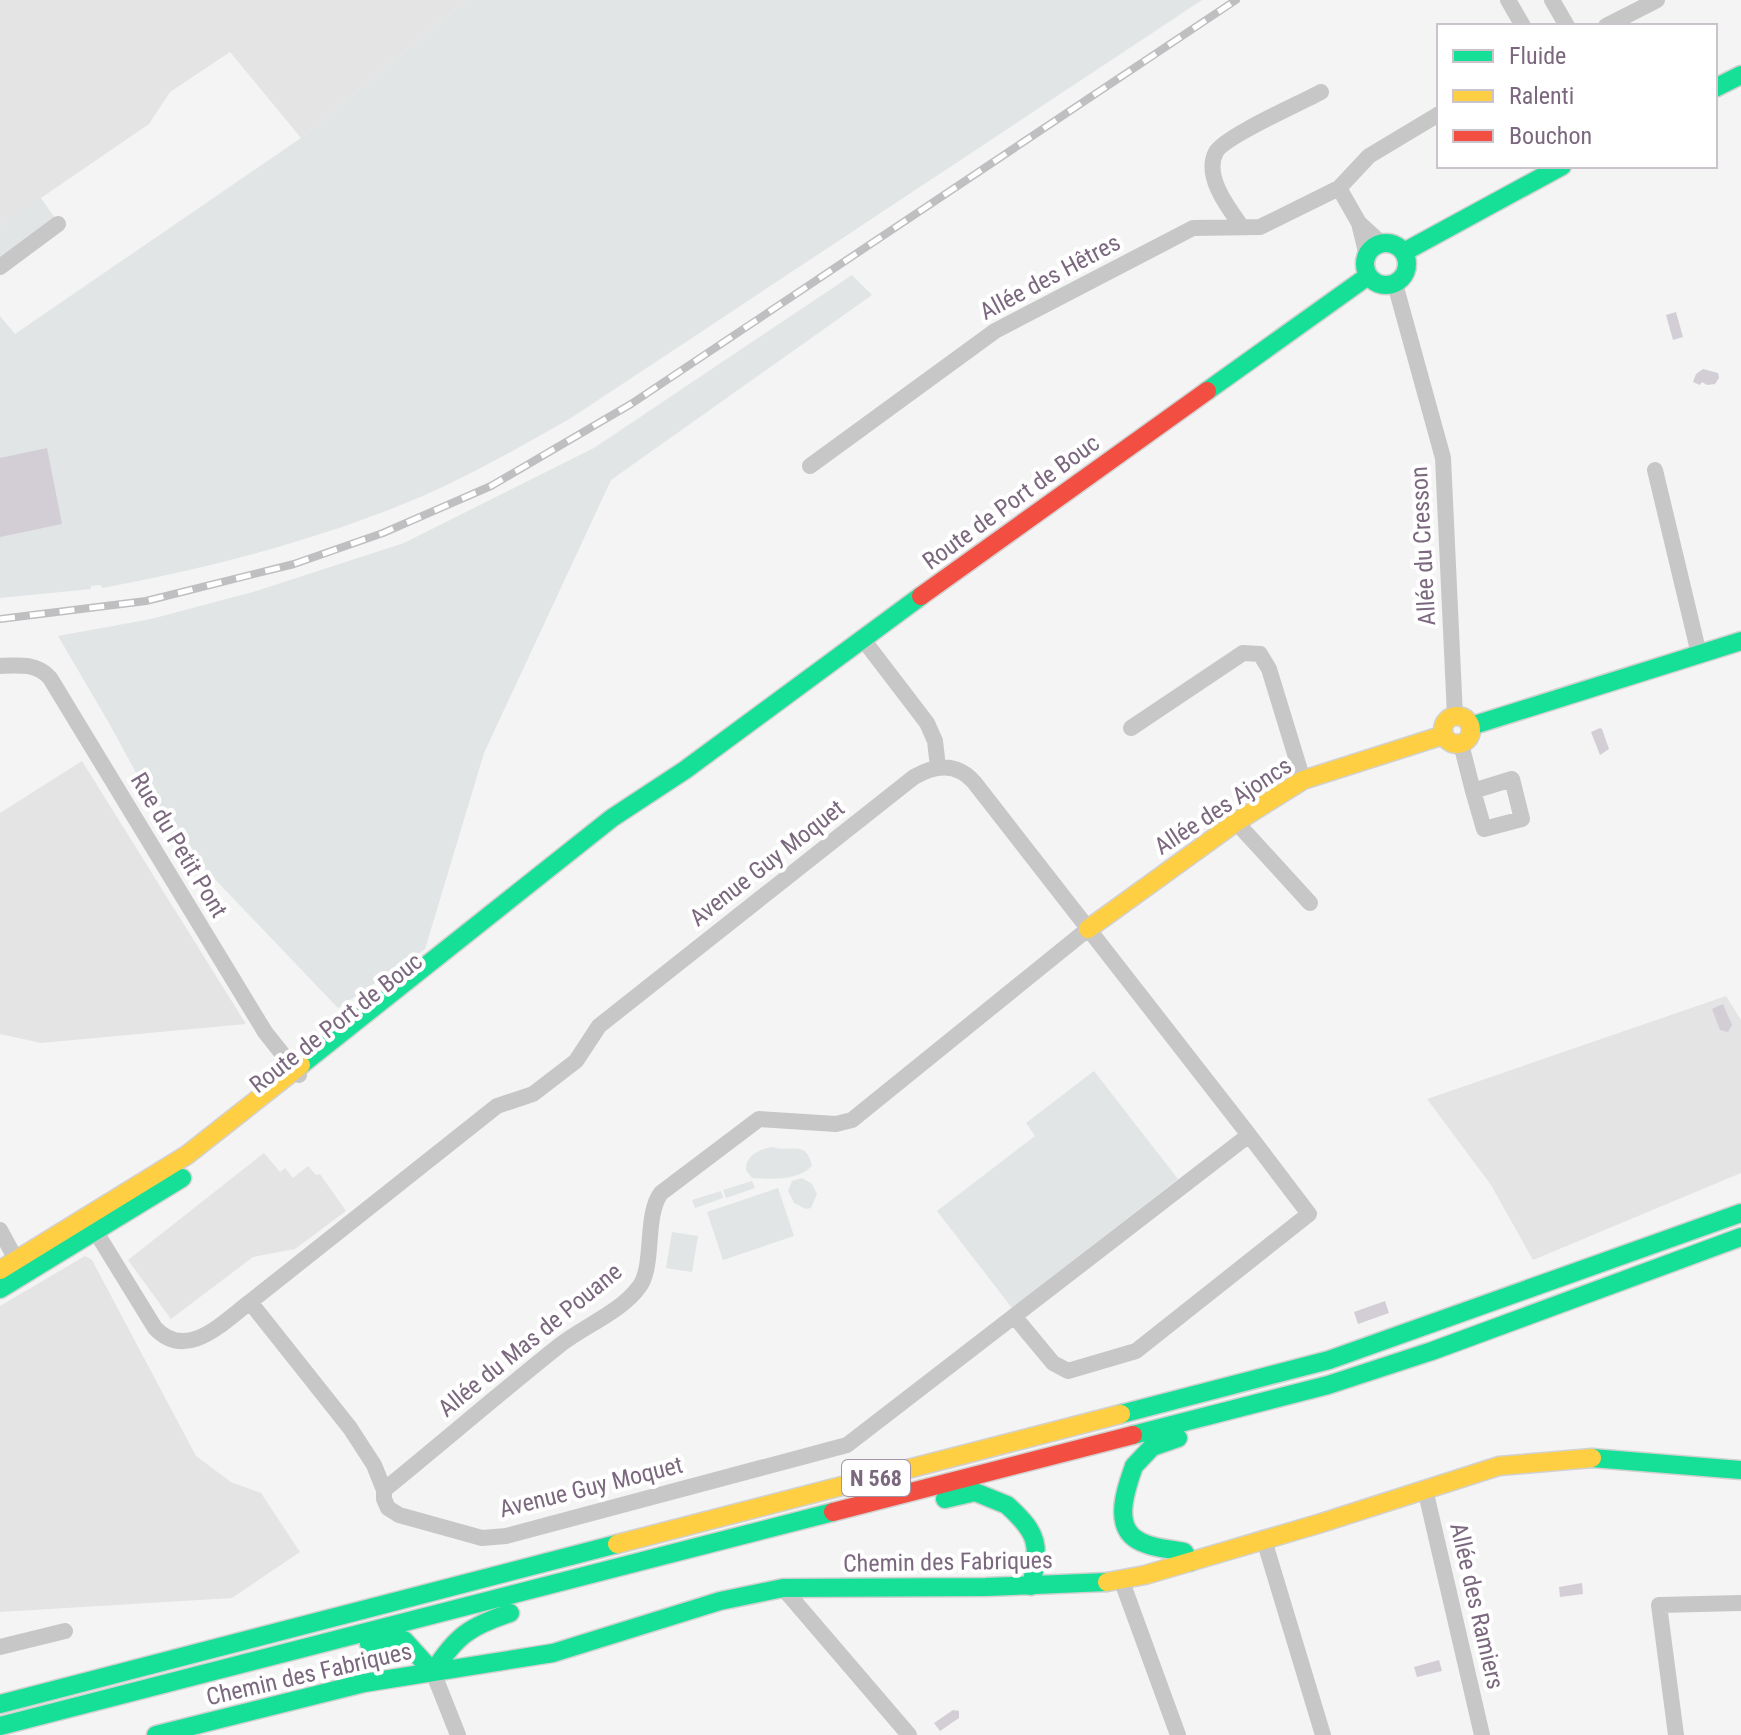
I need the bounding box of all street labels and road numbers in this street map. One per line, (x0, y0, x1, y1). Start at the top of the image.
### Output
street label: Allée des Hêtres (975, 228, 1125, 326)
street label: Route de Port de Bouc (917, 429, 1105, 575)
street label: Allée du Cresson (1405, 466, 1441, 626)
street label: Allée des Ajoncs (1149, 751, 1297, 861)
street label: Rue du Petit Pont (125, 768, 233, 922)
street label: Avenue Guy Moquet (684, 794, 850, 932)
street label: Route de Port de Bouc (244, 947, 428, 1099)
street label: Allée du Mas de Pouane (433, 1257, 627, 1423)
street label: Avenue Guy Moquet (496, 1451, 686, 1523)
road number: N 568 (842, 1460, 910, 1496)
street label: Allée des Ramiers (1444, 1520, 1510, 1692)
street label: Chemin des Fabriques (843, 1546, 1053, 1578)
street label: Chemin des Fabriques (204, 1637, 414, 1711)

